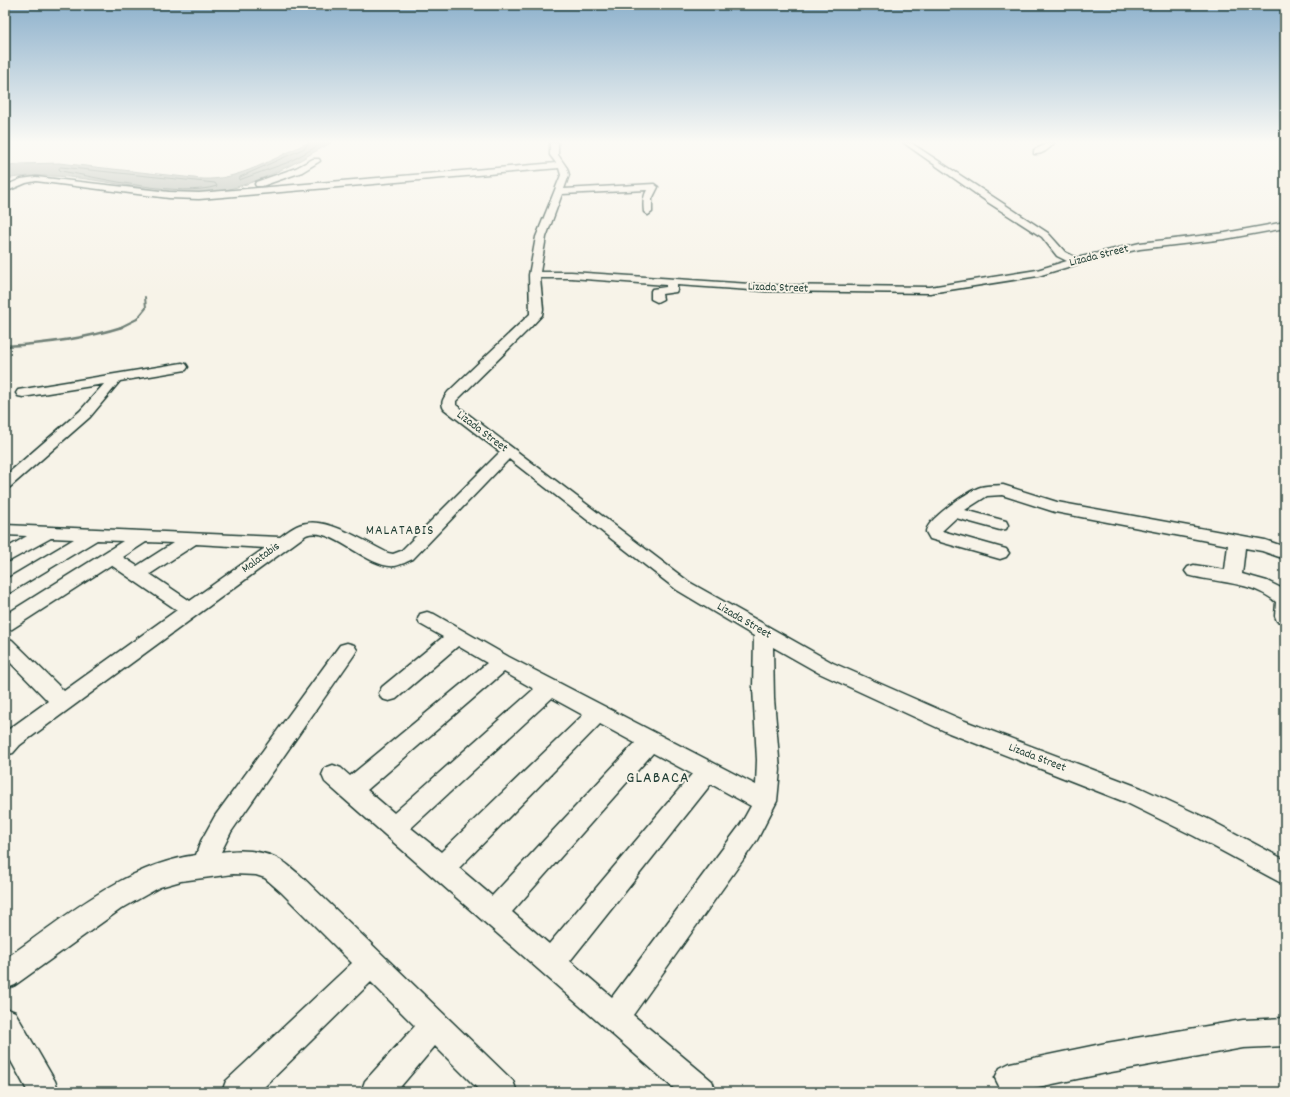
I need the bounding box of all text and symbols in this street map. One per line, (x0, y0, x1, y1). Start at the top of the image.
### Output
street label: Lizada Street (1068, 240, 1131, 272)
street label: Lizada Street (747, 278, 809, 298)
street label: Lizada Street (453, 407, 512, 457)
district label: MALATABIS (366, 521, 434, 541)
street label: Malatabis (238, 538, 284, 578)
street label: Lizada Street (714, 599, 775, 644)
street label: Lizada Street (1006, 739, 1069, 777)
district label: GLABACA (626, 767, 690, 790)

